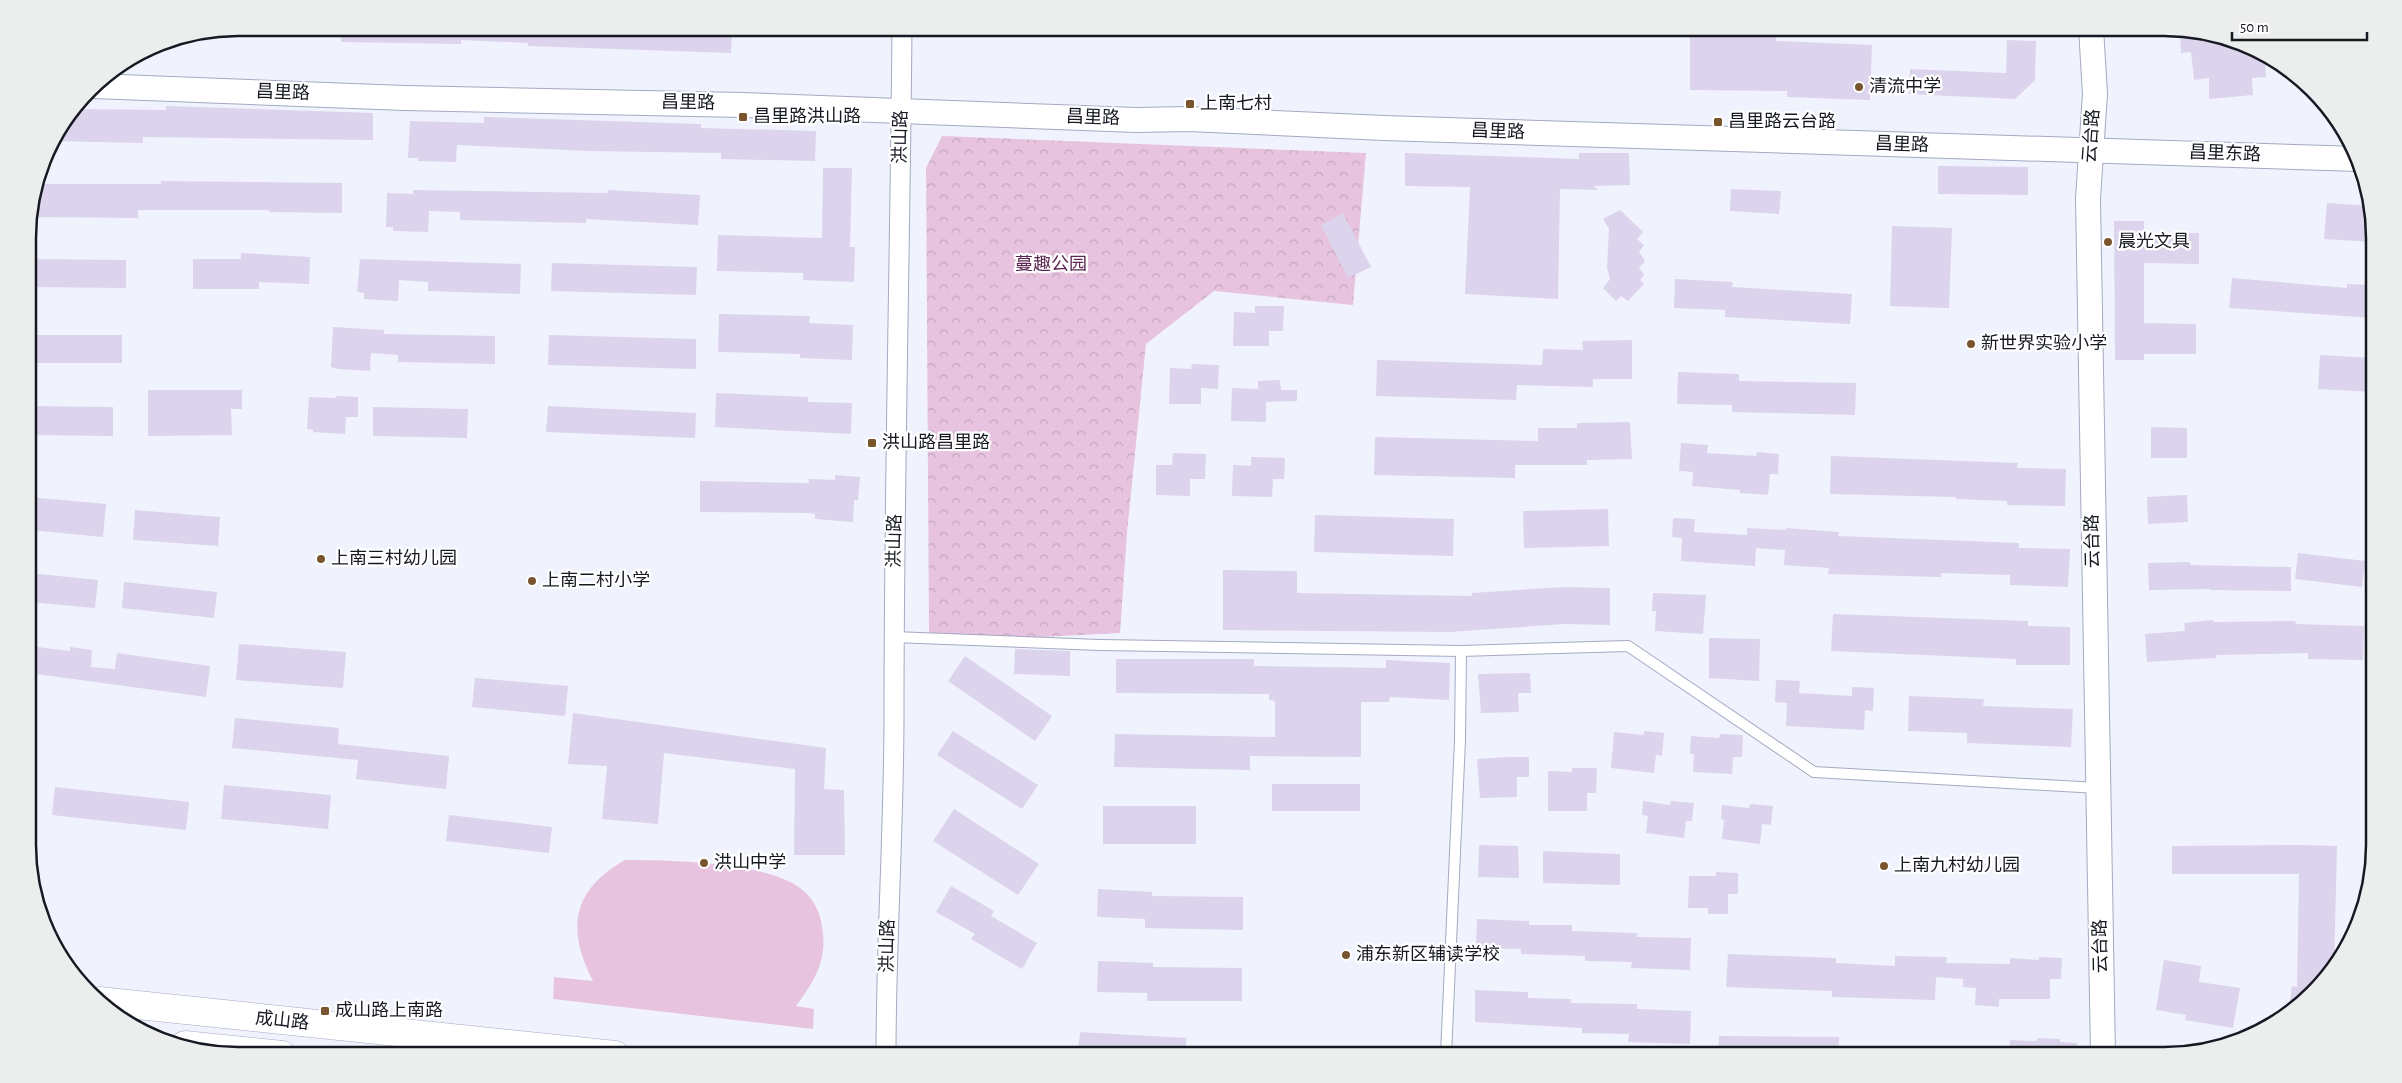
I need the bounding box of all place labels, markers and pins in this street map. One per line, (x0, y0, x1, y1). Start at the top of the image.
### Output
place label: 清流中学 (1869, 76, 1941, 96)
marker: 清流中学 (1853, 81, 1865, 93)
place label: 上南七村 (1200, 93, 1272, 113)
marker: 上南七村 (1184, 98, 1196, 110)
place label: 昌里路洪山路 (753, 106, 861, 126)
marker: 昌里路洪山路 (737, 111, 749, 123)
place label: 昌里路云台路 (1728, 111, 1836, 131)
marker: 昌里路云台路 (1712, 116, 1724, 128)
place label: 晨光文具 (2118, 231, 2190, 251)
marker: 晨光文具 (2102, 236, 2114, 248)
place label: 新世界实验小学 (1981, 333, 2107, 353)
marker: 新世界实验小学 (1965, 338, 1977, 350)
place label: 洪山路昌里路 (882, 432, 990, 452)
marker: 洪山路昌里路 (866, 437, 878, 449)
place label: 上南三村幼儿园 (331, 548, 457, 568)
marker: 上南三村幼儿园 (315, 553, 327, 565)
place label: 上南二村小学 (542, 570, 650, 590)
marker: 上南二村小学 (526, 575, 538, 587)
place label: 洪山中学 (714, 852, 786, 872)
place label: 上南九村幼儿园 (1894, 855, 2020, 875)
marker: 洪山中学 (698, 857, 710, 869)
marker: 上南九村幼儿园 (1878, 860, 1890, 872)
place label: 浦东新区辅读学校 (1356, 944, 1500, 964)
marker: 浦东新区辅读学校 (1340, 949, 1352, 961)
place label: 成山路上南路 (335, 1000, 443, 1020)
marker: 成山路上南路 (319, 1005, 331, 1017)

